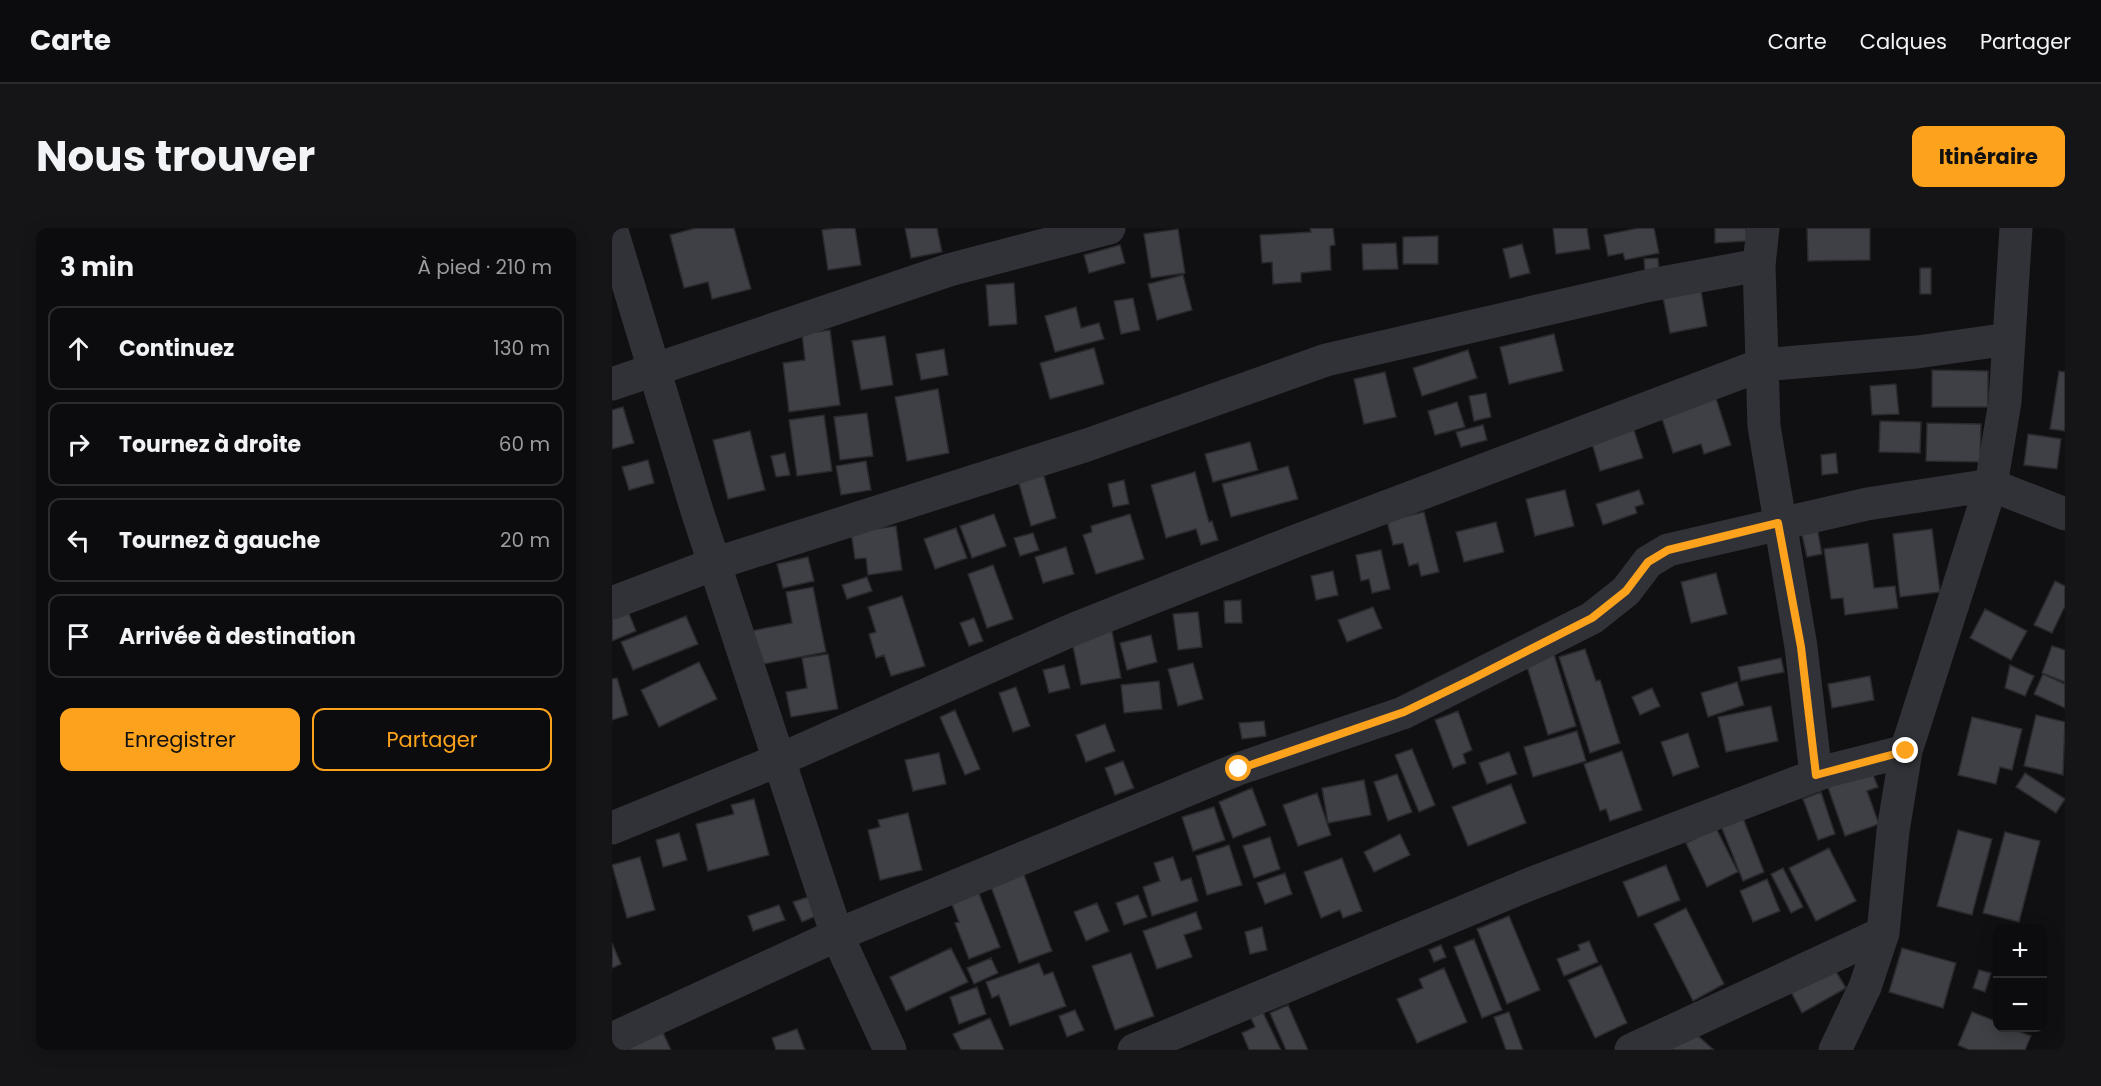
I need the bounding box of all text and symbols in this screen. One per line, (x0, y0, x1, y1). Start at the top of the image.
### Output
text: Carte (30, 21, 111, 60)
text: Carte (1768, 27, 1827, 56)
text: Calques (1860, 27, 1947, 56)
text: Partager (1980, 27, 2071, 56)
button: Itinéraire (1912, 126, 2065, 187)
text: Nous trouver (36, 127, 315, 186)
text: 3 min (60, 249, 134, 285)
text: À pied · 210 m (418, 253, 552, 281)
icon: ahead (62, 332, 95, 365)
text: Continuez (119, 333, 234, 364)
text: 130 m (493, 334, 550, 362)
icon: right (62, 428, 95, 461)
text: Tournez à droite (119, 429, 301, 460)
text: 60 m (499, 430, 550, 458)
icon: left (62, 524, 95, 557)
text: Tournez à gauche (119, 525, 320, 556)
text: 20 m (500, 526, 550, 554)
icon: arrive (62, 620, 95, 653)
text: Arrivée à destination (119, 621, 356, 652)
button: Enregistrer (60, 708, 300, 771)
button: Partager (312, 708, 552, 771)
route end (1892, 737, 1918, 763)
route start (1225, 755, 1251, 781)
map controls (1993, 924, 2047, 1032)
button: + (1993, 924, 2047, 978)
button: − (1993, 978, 2047, 1032)

